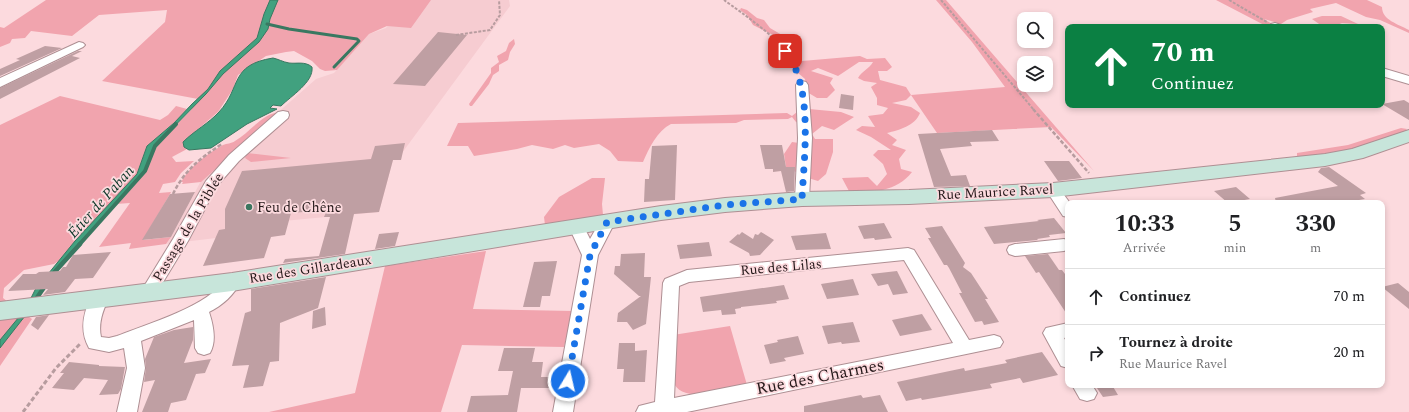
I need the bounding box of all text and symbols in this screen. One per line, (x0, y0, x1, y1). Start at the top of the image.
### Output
map controls (1017, 12, 1053, 92)
button: search (1017, 12, 1053, 48)
text: 70 m (1151, 31, 1215, 74)
pin (768, 34, 802, 68)
icon: arrive (774, 40, 796, 62)
icon: ahead (1085, 40, 1137, 92)
button: layers (1017, 56, 1053, 92)
text: Continuez (1151, 70, 1234, 97)
water label: Étier de Paban (62, 160, 140, 243)
street label: Passage de la Piblée (147, 169, 229, 285)
street label: Rue Maurice Ravel (936, 178, 1054, 206)
place label: Feu de Chêne (257, 197, 342, 218)
marker: Feu de Chêne (244, 202, 254, 212)
text: 10:33 (1114, 206, 1174, 242)
text: 5 (1228, 206, 1242, 242)
text: 330 (1295, 206, 1336, 242)
text: Arrivée (1123, 238, 1166, 258)
text: min (1224, 238, 1246, 258)
text: m (1310, 238, 1321, 258)
street label: Rue des Gillardeaux (247, 249, 373, 289)
street label: Rue des Lilas (739, 253, 823, 281)
text: Continuez (1119, 285, 1191, 308)
text: 70 m (1333, 285, 1365, 308)
icon: ahead (1085, 286, 1107, 308)
text: Tournez à droite (1119, 331, 1233, 354)
text: 20 m (1333, 341, 1365, 364)
icon: right (1085, 342, 1107, 364)
street label: Rue des Charmes (754, 352, 886, 402)
text: Rue Maurice Ravel (1119, 354, 1227, 374)
position arrow (547, 360, 589, 402)

